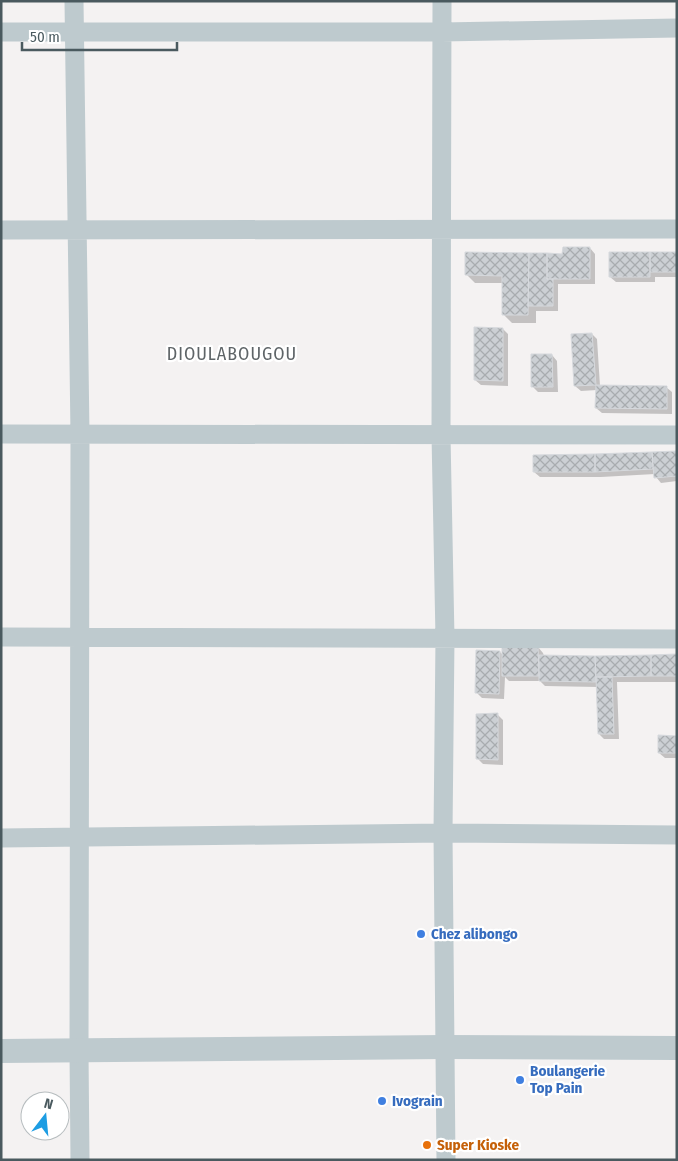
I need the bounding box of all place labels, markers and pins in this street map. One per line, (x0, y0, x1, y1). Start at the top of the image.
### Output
place label: Chez alibongo (431, 925, 518, 943)
marker: Chez alibongo (415, 928, 427, 940)
place label: Boulangerie Top Pain (530, 1062, 606, 1097)
marker: Boulangerie Top Pain (514, 1074, 526, 1086)
place label: Ivograin (392, 1092, 443, 1110)
marker: Ivograin (376, 1095, 388, 1107)
place label: Super Kioske (437, 1136, 520, 1154)
marker: Super Kioske (421, 1139, 433, 1151)

